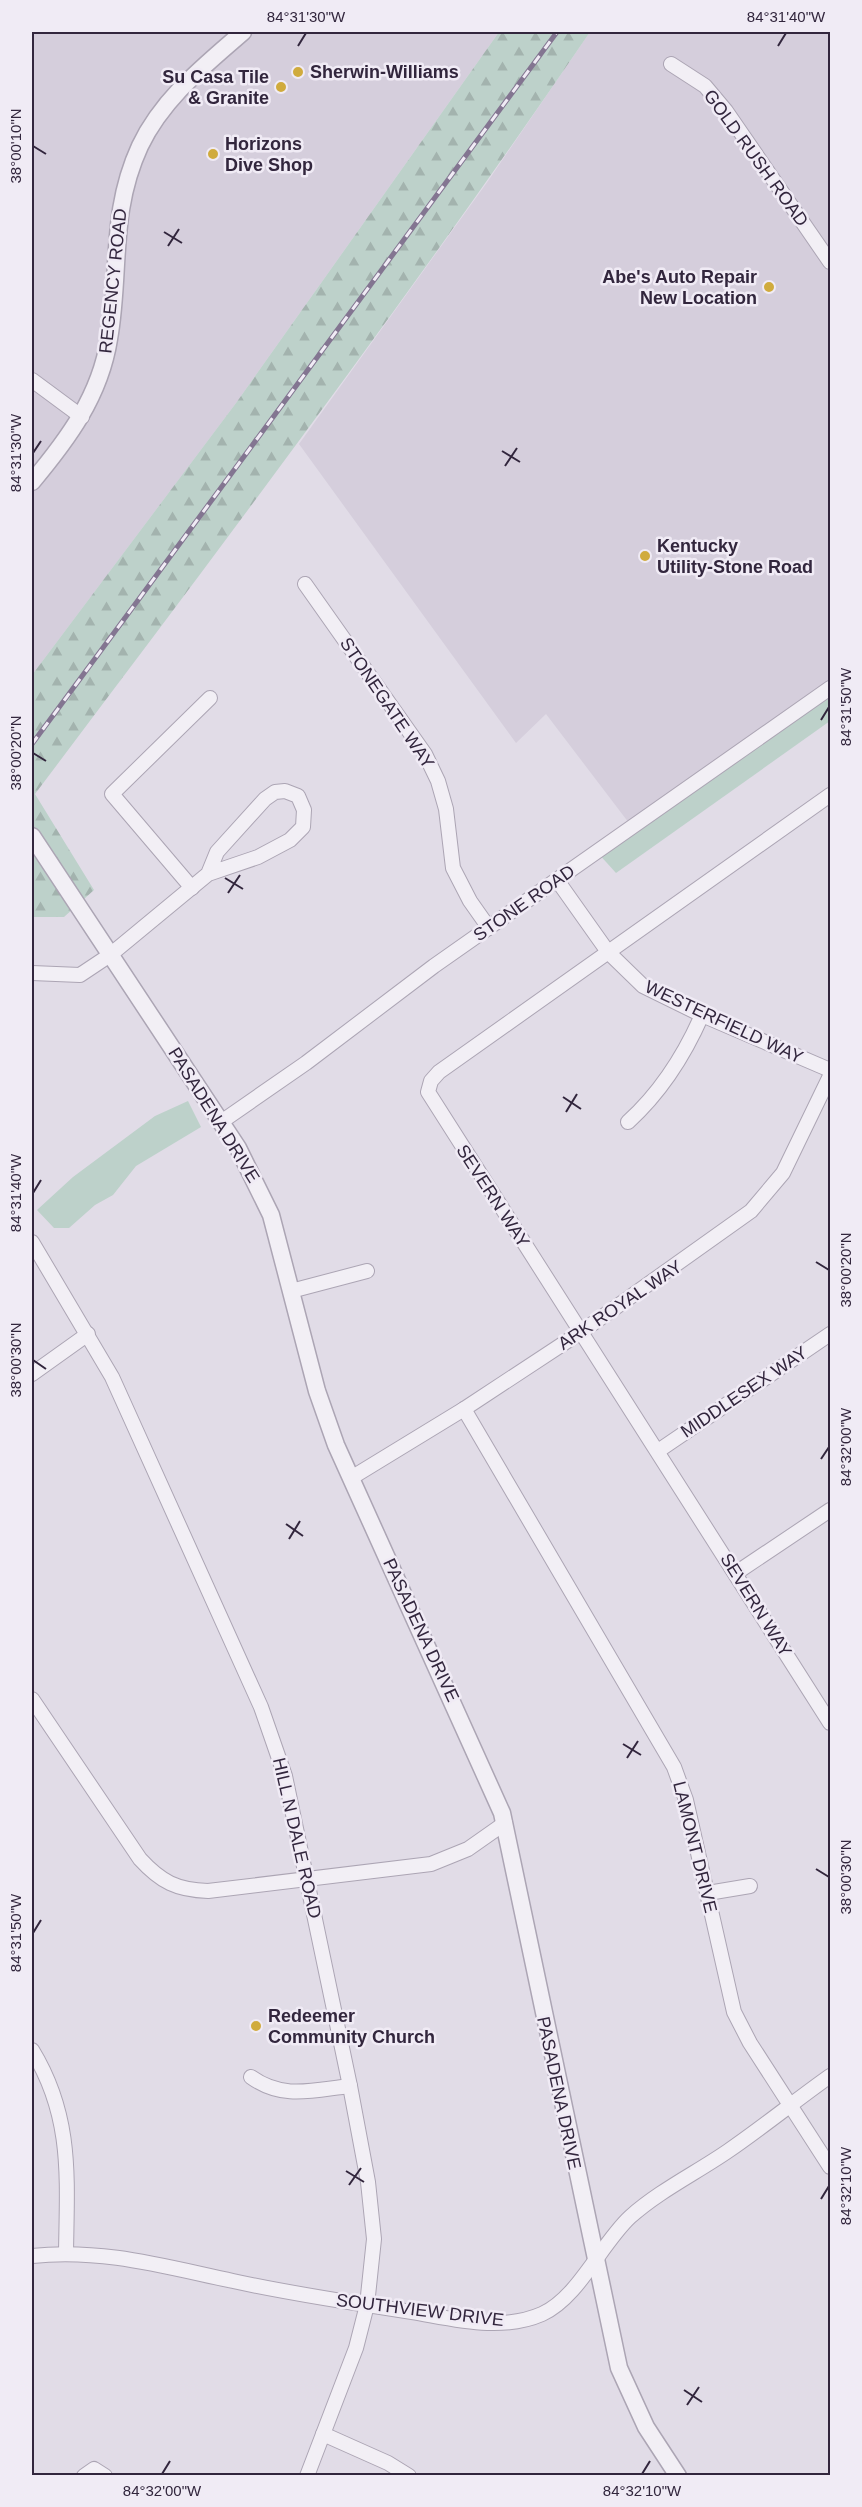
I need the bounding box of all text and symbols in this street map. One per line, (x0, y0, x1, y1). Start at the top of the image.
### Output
text: 84°31'30"W (267, 8, 346, 25)
text: 84°31'40"W (747, 8, 826, 25)
place label: Sherwin-Williams (310, 62, 459, 82)
marker: Sherwin-Williams (291, 65, 305, 79)
place label: Su Casa Tile & Granite (162, 67, 269, 108)
marker: Su Casa Tile & Granite (274, 80, 288, 94)
street label: GOLD RUSH ROAD (700, 86, 812, 230)
text: 38°00'10"N (7, 108, 24, 184)
place label: Horizons Dive Shop (225, 134, 313, 175)
marker: Horizons Dive Shop (206, 147, 220, 161)
street label: REGENCY ROAD (95, 208, 131, 354)
place label: Abe's Auto Repair New Location (602, 267, 757, 308)
marker: Abe's Auto Repair New Location (762, 280, 776, 294)
text: 84°31'30"W (7, 413, 24, 492)
place label: Kentucky Utility-Stone Road (657, 536, 813, 577)
marker: Kentucky Utility-Stone Road (638, 549, 652, 563)
street label: STONEGATE WAY (336, 634, 438, 772)
text: 84°31'50"W (837, 667, 854, 746)
text: 38°00'20"N (7, 715, 24, 791)
street label: STONE ROAD (470, 861, 578, 945)
street label: WESTERFIELD WAY (642, 977, 806, 1067)
street label: PASADENA DRIVE (164, 1044, 264, 1186)
street label: SEVERN WAY (452, 1141, 534, 1251)
text: 84°31'40"W (7, 1153, 24, 1232)
text: 38°00'20"N (837, 1232, 854, 1308)
street label: ARK ROYAL WAY (554, 1256, 686, 1354)
text: 38°00'30"N (7, 1322, 24, 1398)
street label: MIDDLESEX WAY (677, 1342, 811, 1442)
text: 84°32'00"W (837, 1407, 854, 1486)
street label: SEVERN WAY (716, 1550, 796, 1660)
street label: PASADENA DRIVE (379, 1555, 463, 1705)
street label: HILL N DALE ROAD (269, 1756, 325, 1920)
street label: LAMONT DRIVE (669, 1779, 721, 1915)
text: 38°00'30"N (837, 1839, 854, 1915)
text: 84°31'50"W (7, 1893, 24, 1972)
place label: Redeemer Community Church (268, 2006, 435, 2047)
street label: PASADENA DRIVE (533, 2015, 585, 2171)
marker: Redeemer Community Church (249, 2019, 263, 2033)
text: 84°32'10"W (837, 2146, 854, 2225)
street label: SOUTHVIEW DRIVE (335, 2290, 505, 2330)
text: 84°32'00"W (123, 2482, 202, 2499)
text: 84°32'10"W (603, 2482, 682, 2499)

